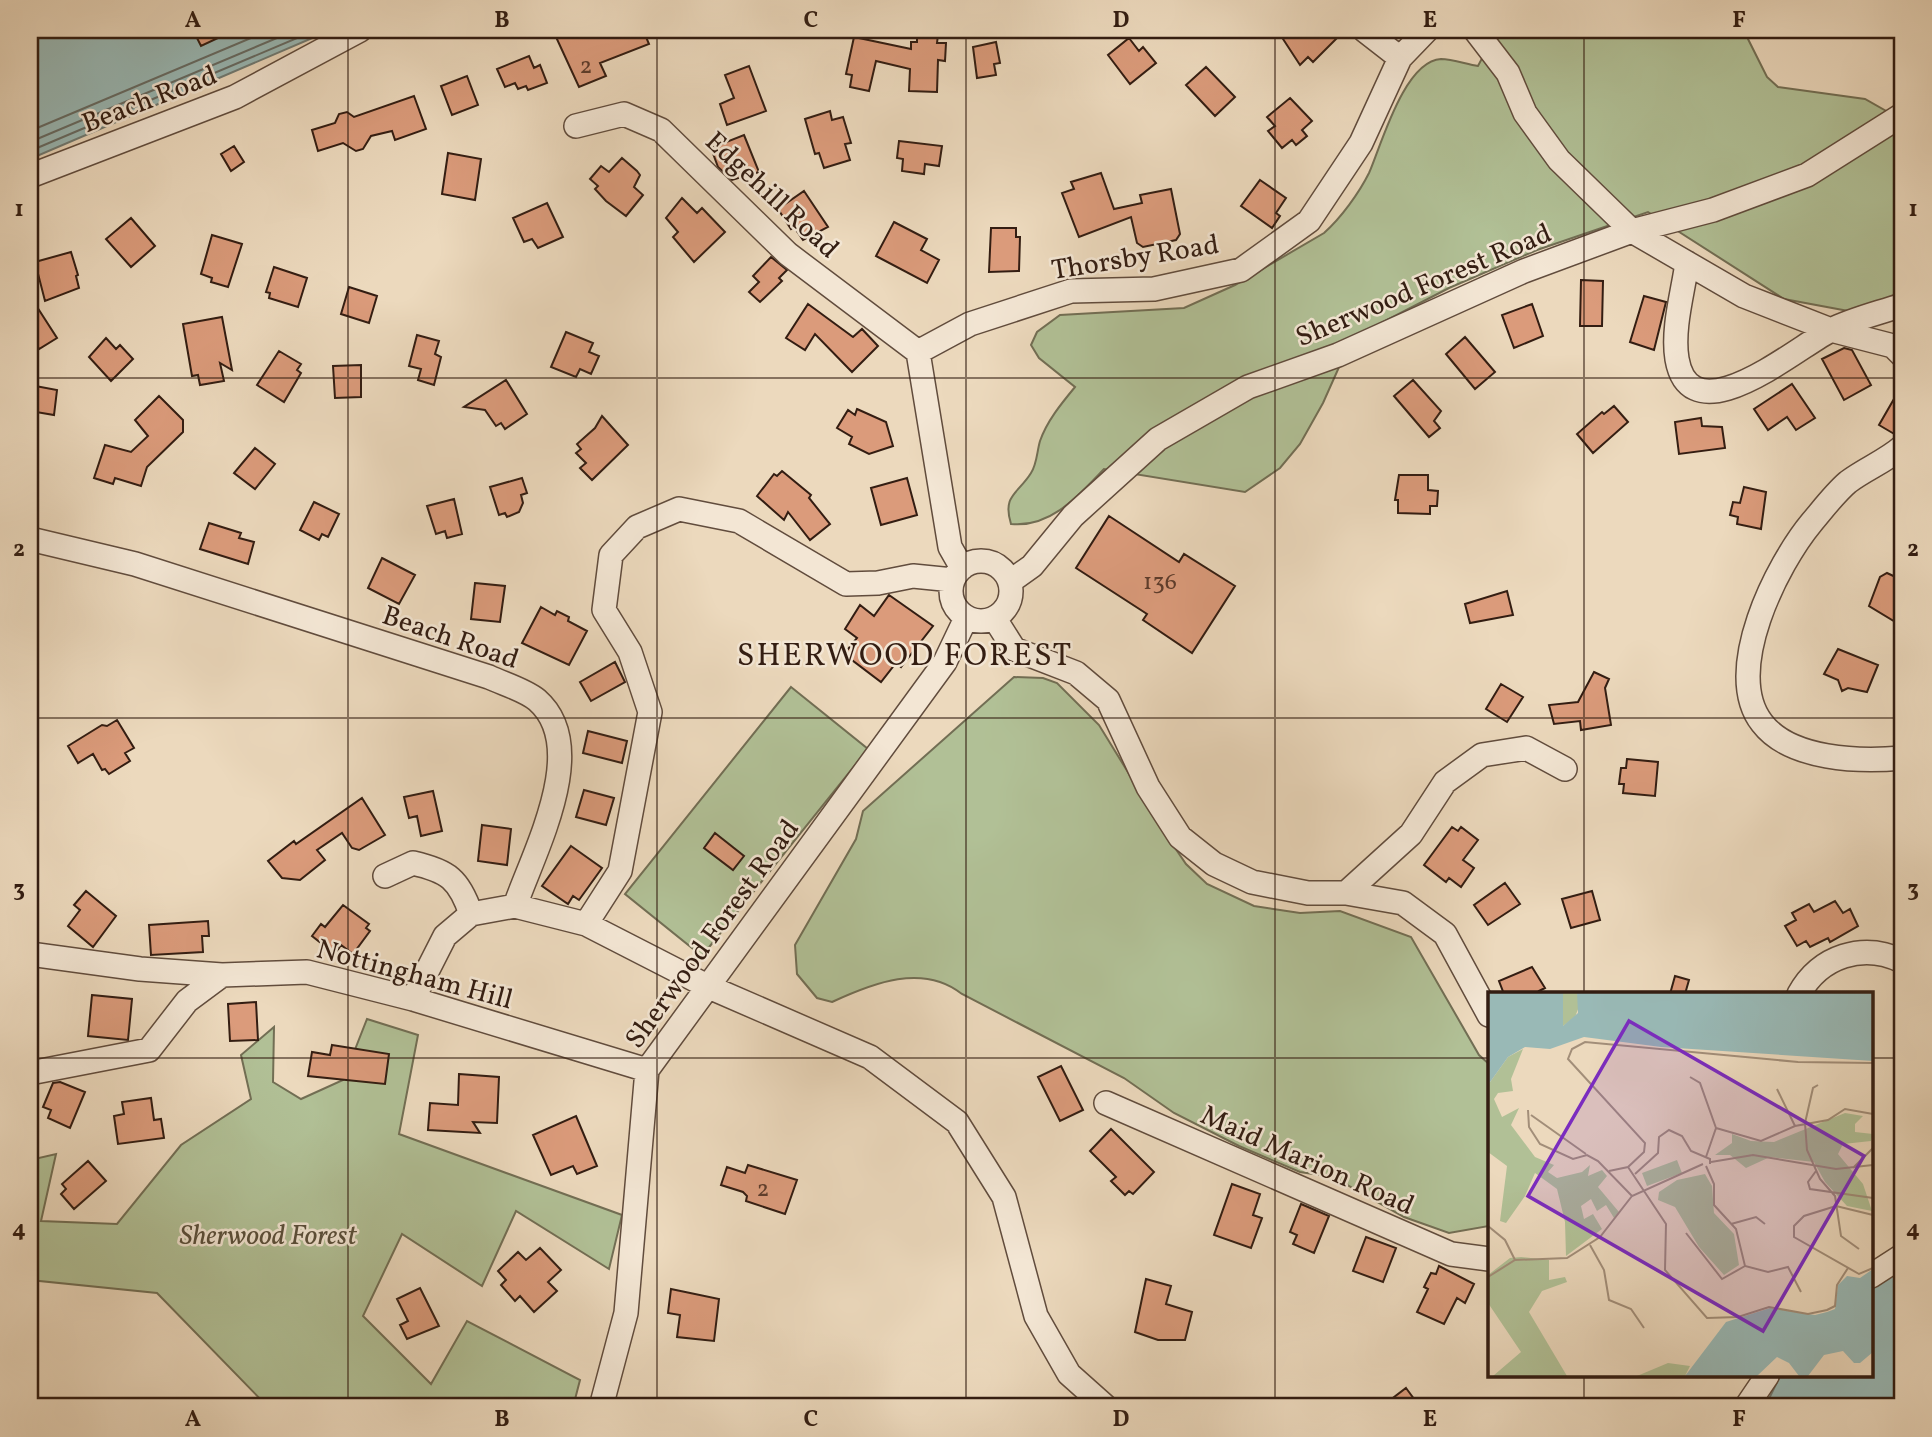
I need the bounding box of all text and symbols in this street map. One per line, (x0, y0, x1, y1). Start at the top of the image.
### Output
text: A (185, 5, 201, 37)
text: B (494, 5, 510, 37)
text: C (804, 5, 818, 37)
text: D (1113, 5, 1130, 37)
text: E (1423, 5, 1437, 37)
text: F (1732, 5, 1746, 37)
house number: 2 (580, 50, 592, 84)
street label: Beach Road (77, 57, 223, 144)
street label: Edgehill Road (696, 123, 847, 268)
text: 1 (14, 194, 24, 226)
text: 1 (1908, 194, 1918, 226)
street label: Sherwood Forest Road (1290, 215, 1558, 358)
street label: Thorsby Road (1049, 226, 1222, 291)
text: 2 (13, 534, 25, 566)
text: 2 (1907, 534, 1919, 566)
house number: 136 (1143, 566, 1177, 600)
street label: Beach Road (377, 597, 524, 680)
district label: SHERWOOD FOREST (737, 635, 1073, 679)
street label: Sherwood Forest Road (617, 812, 809, 1057)
text: 3 (13, 874, 25, 906)
text: 3 (1907, 874, 1919, 906)
street label: Nottingham Hill (312, 930, 517, 1020)
inset map (1488, 992, 1872, 1378)
street label: Maid Marion Road (1194, 1097, 1420, 1226)
house number: 2 (757, 1173, 769, 1207)
text: 4 (12, 1214, 26, 1246)
text: 4 (1906, 1214, 1920, 1246)
park label: Sherwood Forest (180, 1217, 357, 1256)
text: A (185, 1404, 201, 1436)
text: B (494, 1404, 510, 1436)
text: C (804, 1404, 818, 1436)
text: D (1113, 1404, 1130, 1436)
text: E (1423, 1404, 1437, 1436)
text: F (1732, 1404, 1746, 1436)

